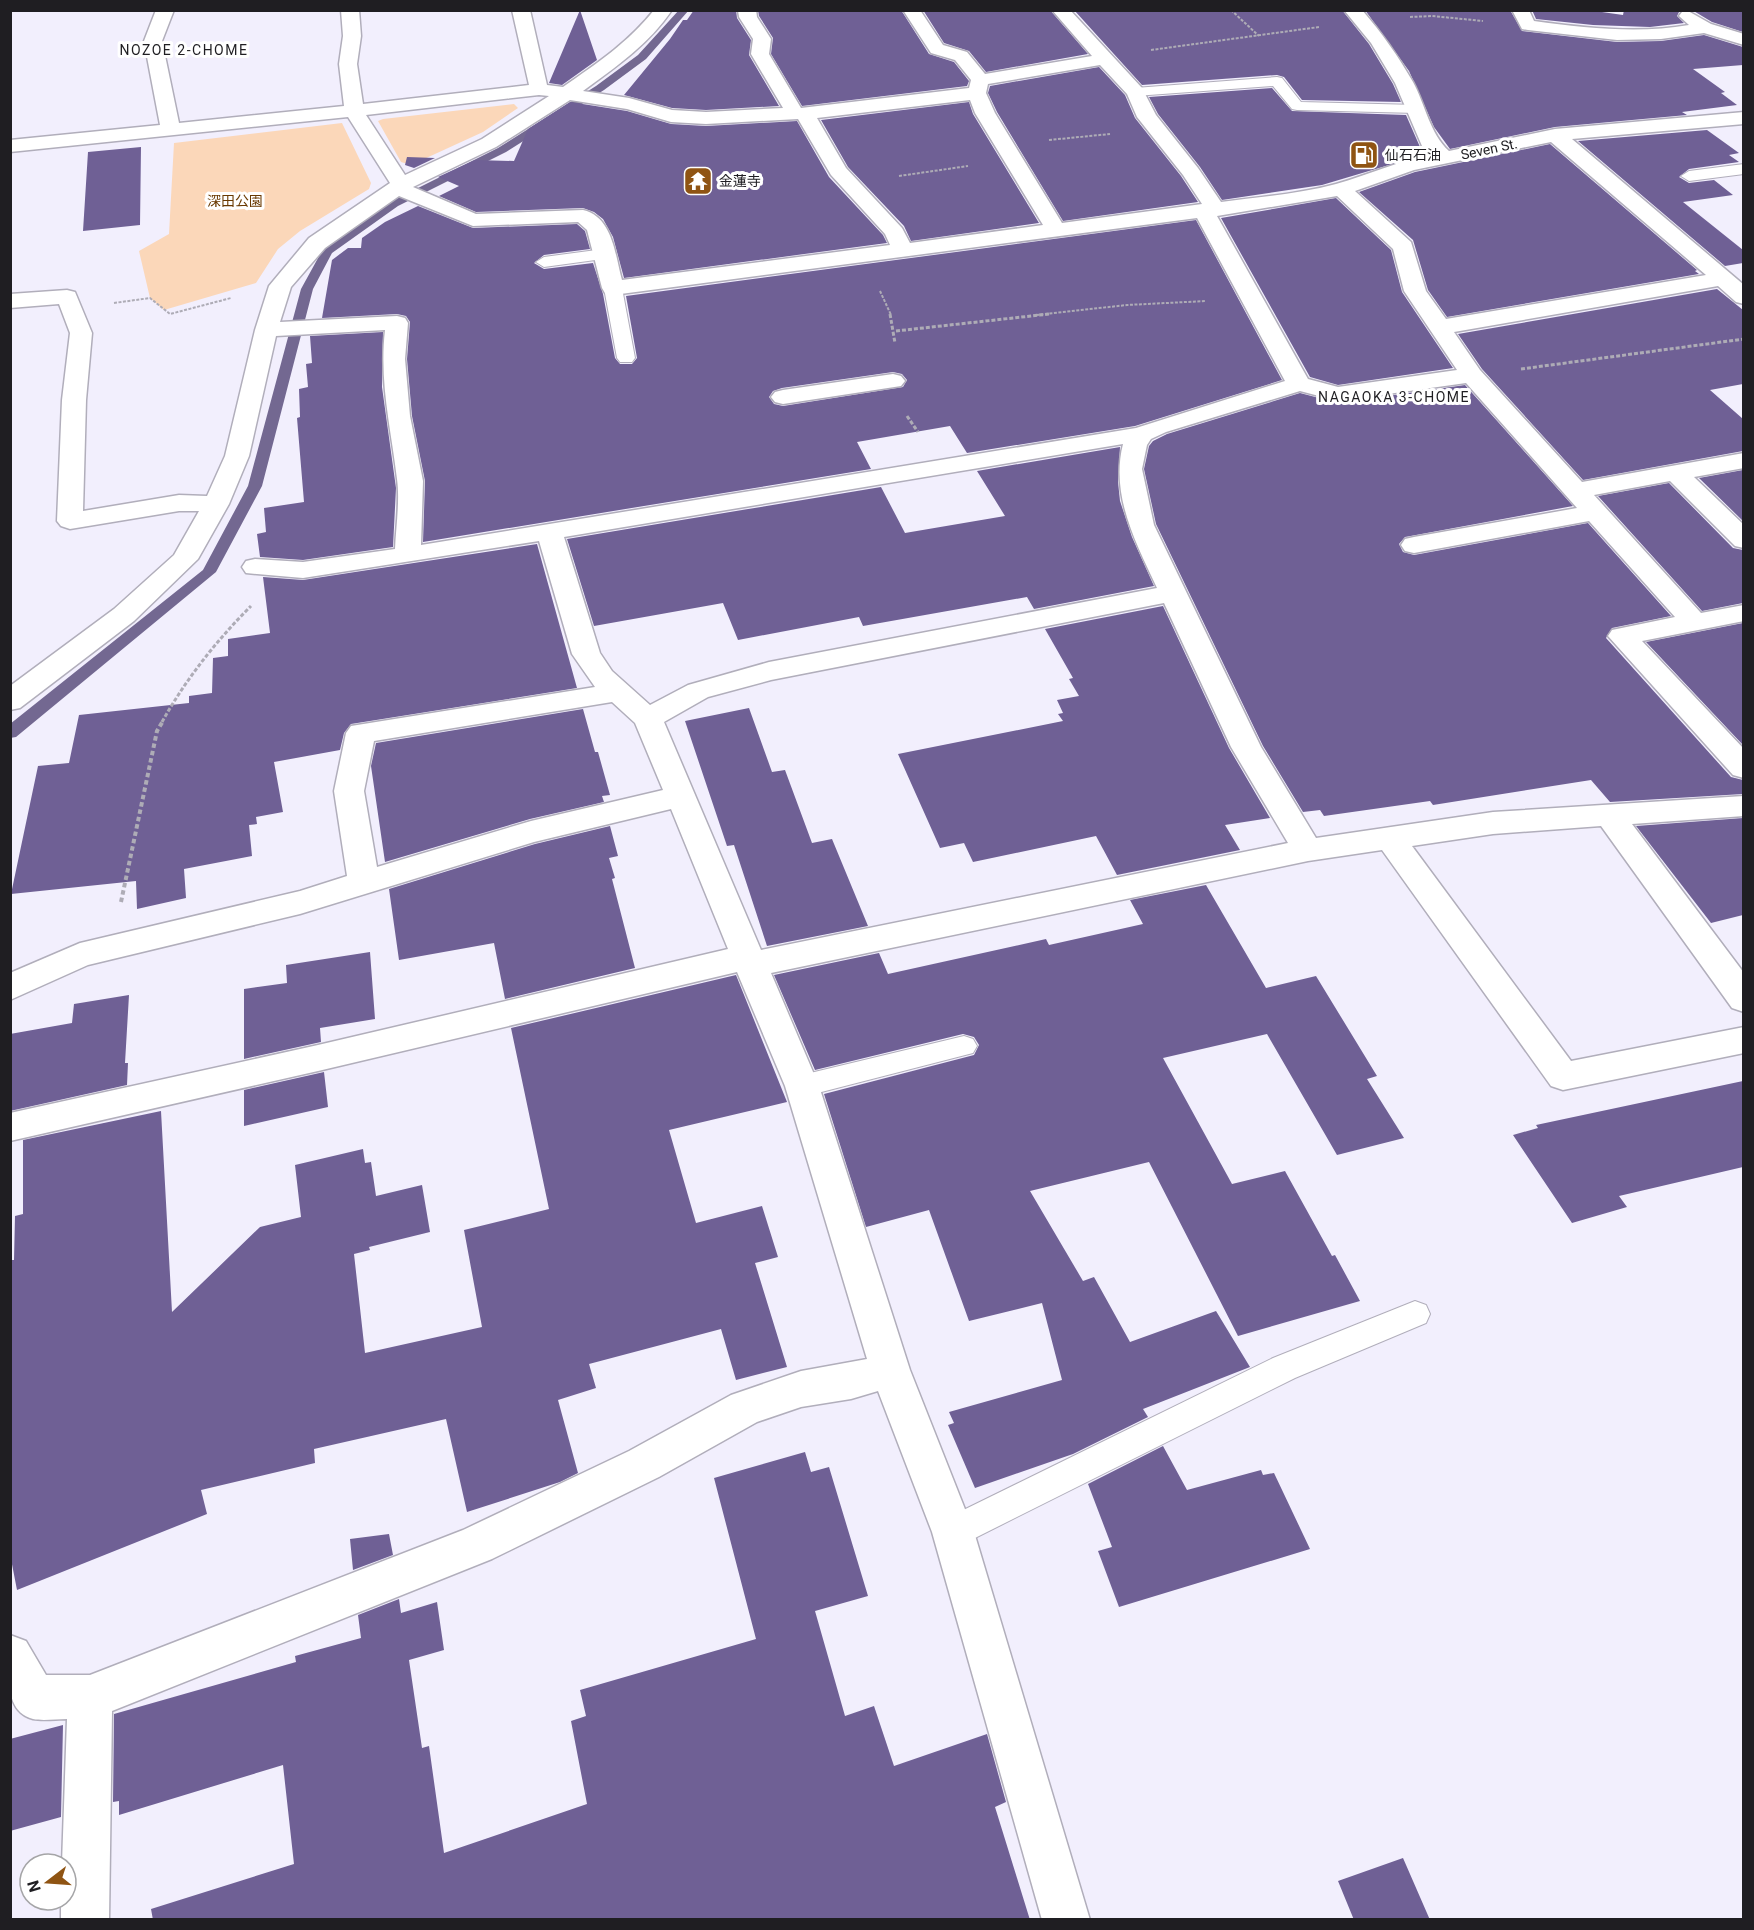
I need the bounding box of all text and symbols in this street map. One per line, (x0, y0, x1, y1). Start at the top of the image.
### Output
district label: NOZOE 2-CHOME (120, 42, 248, 58)
street label: Seven St. (1459, 135, 1519, 163)
fuel station icon: 仙石石油 (1348, 139, 1380, 171)
place label: 仙石石油 (1385, 147, 1441, 163)
temple icon: 金蓮寺 (682, 165, 714, 197)
place label: 金蓮寺 (719, 173, 761, 189)
park label: 深田公園 (207, 193, 263, 209)
district label: NAGAOKA 3-CHOME (1318, 389, 1470, 405)
north arrow (18, 1852, 78, 1912)
text: N (23, 1878, 45, 1894)

